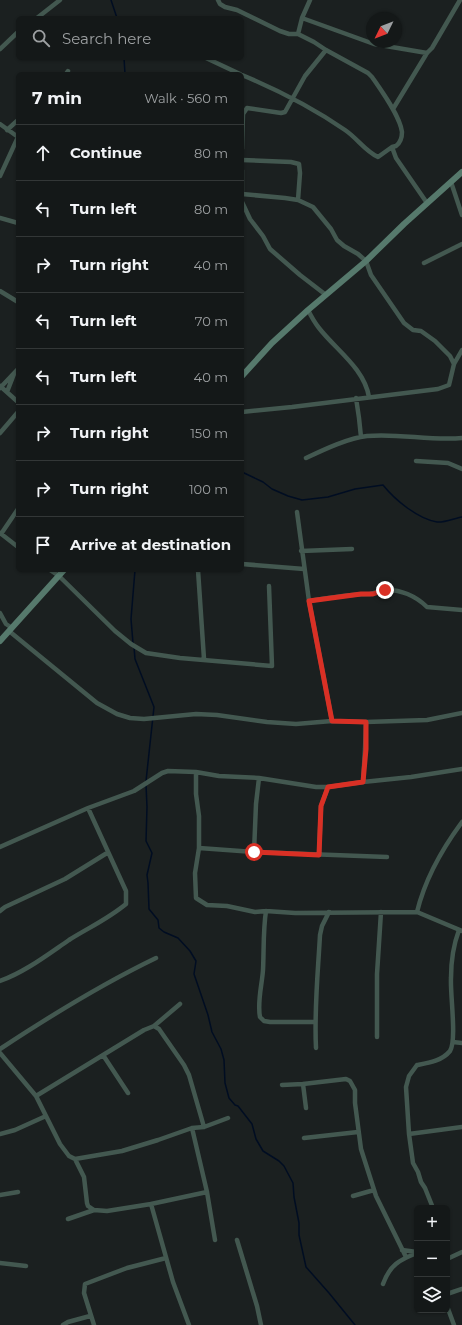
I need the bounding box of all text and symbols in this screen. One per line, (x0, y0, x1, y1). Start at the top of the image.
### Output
north arrow (366, 12, 402, 48)
search box (16, 16, 244, 60)
icon: search (30, 27, 52, 49)
text: Search here (62, 29, 151, 48)
text: 7 min (32, 88, 82, 108)
text: Walk · 560 m (144, 90, 228, 106)
icon: ahead (32, 142, 54, 164)
text: Continue (70, 143, 142, 162)
text: 80 m (194, 145, 228, 161)
icon: left (32, 198, 54, 220)
text: Turn left (70, 199, 137, 218)
text: 80 m (194, 201, 228, 217)
icon: right (32, 254, 54, 276)
text: Turn right (70, 255, 149, 274)
text: 40 m (194, 257, 228, 273)
icon: left (32, 310, 54, 332)
text: Turn left (70, 311, 137, 330)
text: 70 m (195, 313, 228, 329)
icon: left (32, 366, 54, 388)
text: Turn left (70, 367, 137, 386)
text: 40 m (194, 369, 228, 385)
icon: right (32, 422, 54, 444)
text: Turn right (70, 423, 149, 442)
text: 150 m (190, 425, 228, 441)
icon: right (32, 478, 54, 500)
text: Turn right (70, 479, 149, 498)
text: 100 m (189, 481, 228, 497)
icon: arrive (32, 534, 54, 556)
text: Arrive at destination (70, 535, 231, 554)
route end (376, 581, 394, 599)
route start (245, 843, 263, 861)
map controls (414, 1205, 450, 1313)
button: + (414, 1205, 450, 1241)
button: − (414, 1241, 450, 1277)
button: layers (414, 1277, 450, 1313)

